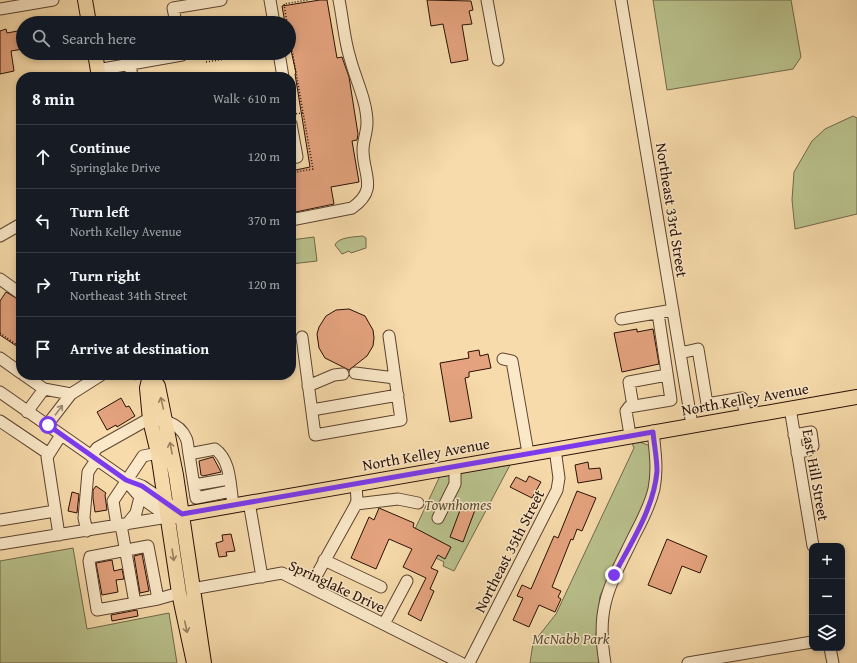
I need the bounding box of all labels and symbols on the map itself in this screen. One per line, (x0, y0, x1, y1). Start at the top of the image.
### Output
street label: Northeast 33rd Street (651, 141, 693, 279)
street label: North Kelley Avenue (680, 377, 810, 421)
one-way arrow (157, 397, 165, 410)
one-way arrow (55, 404, 64, 415)
route start (39, 416, 57, 434)
street label: East Hill Street (798, 427, 835, 523)
street label: North Kelley Avenue (361, 432, 491, 476)
one-way arrow (166, 442, 174, 455)
street label: Northeast 35th Street (469, 485, 549, 616)
park label: Townhomes (424, 494, 492, 515)
one-way arrow (169, 548, 177, 561)
street label: Springlake Drive (285, 554, 389, 618)
route end (605, 566, 623, 584)
one-way arrow (183, 621, 191, 634)
park label: McNabb Park (532, 628, 610, 649)

